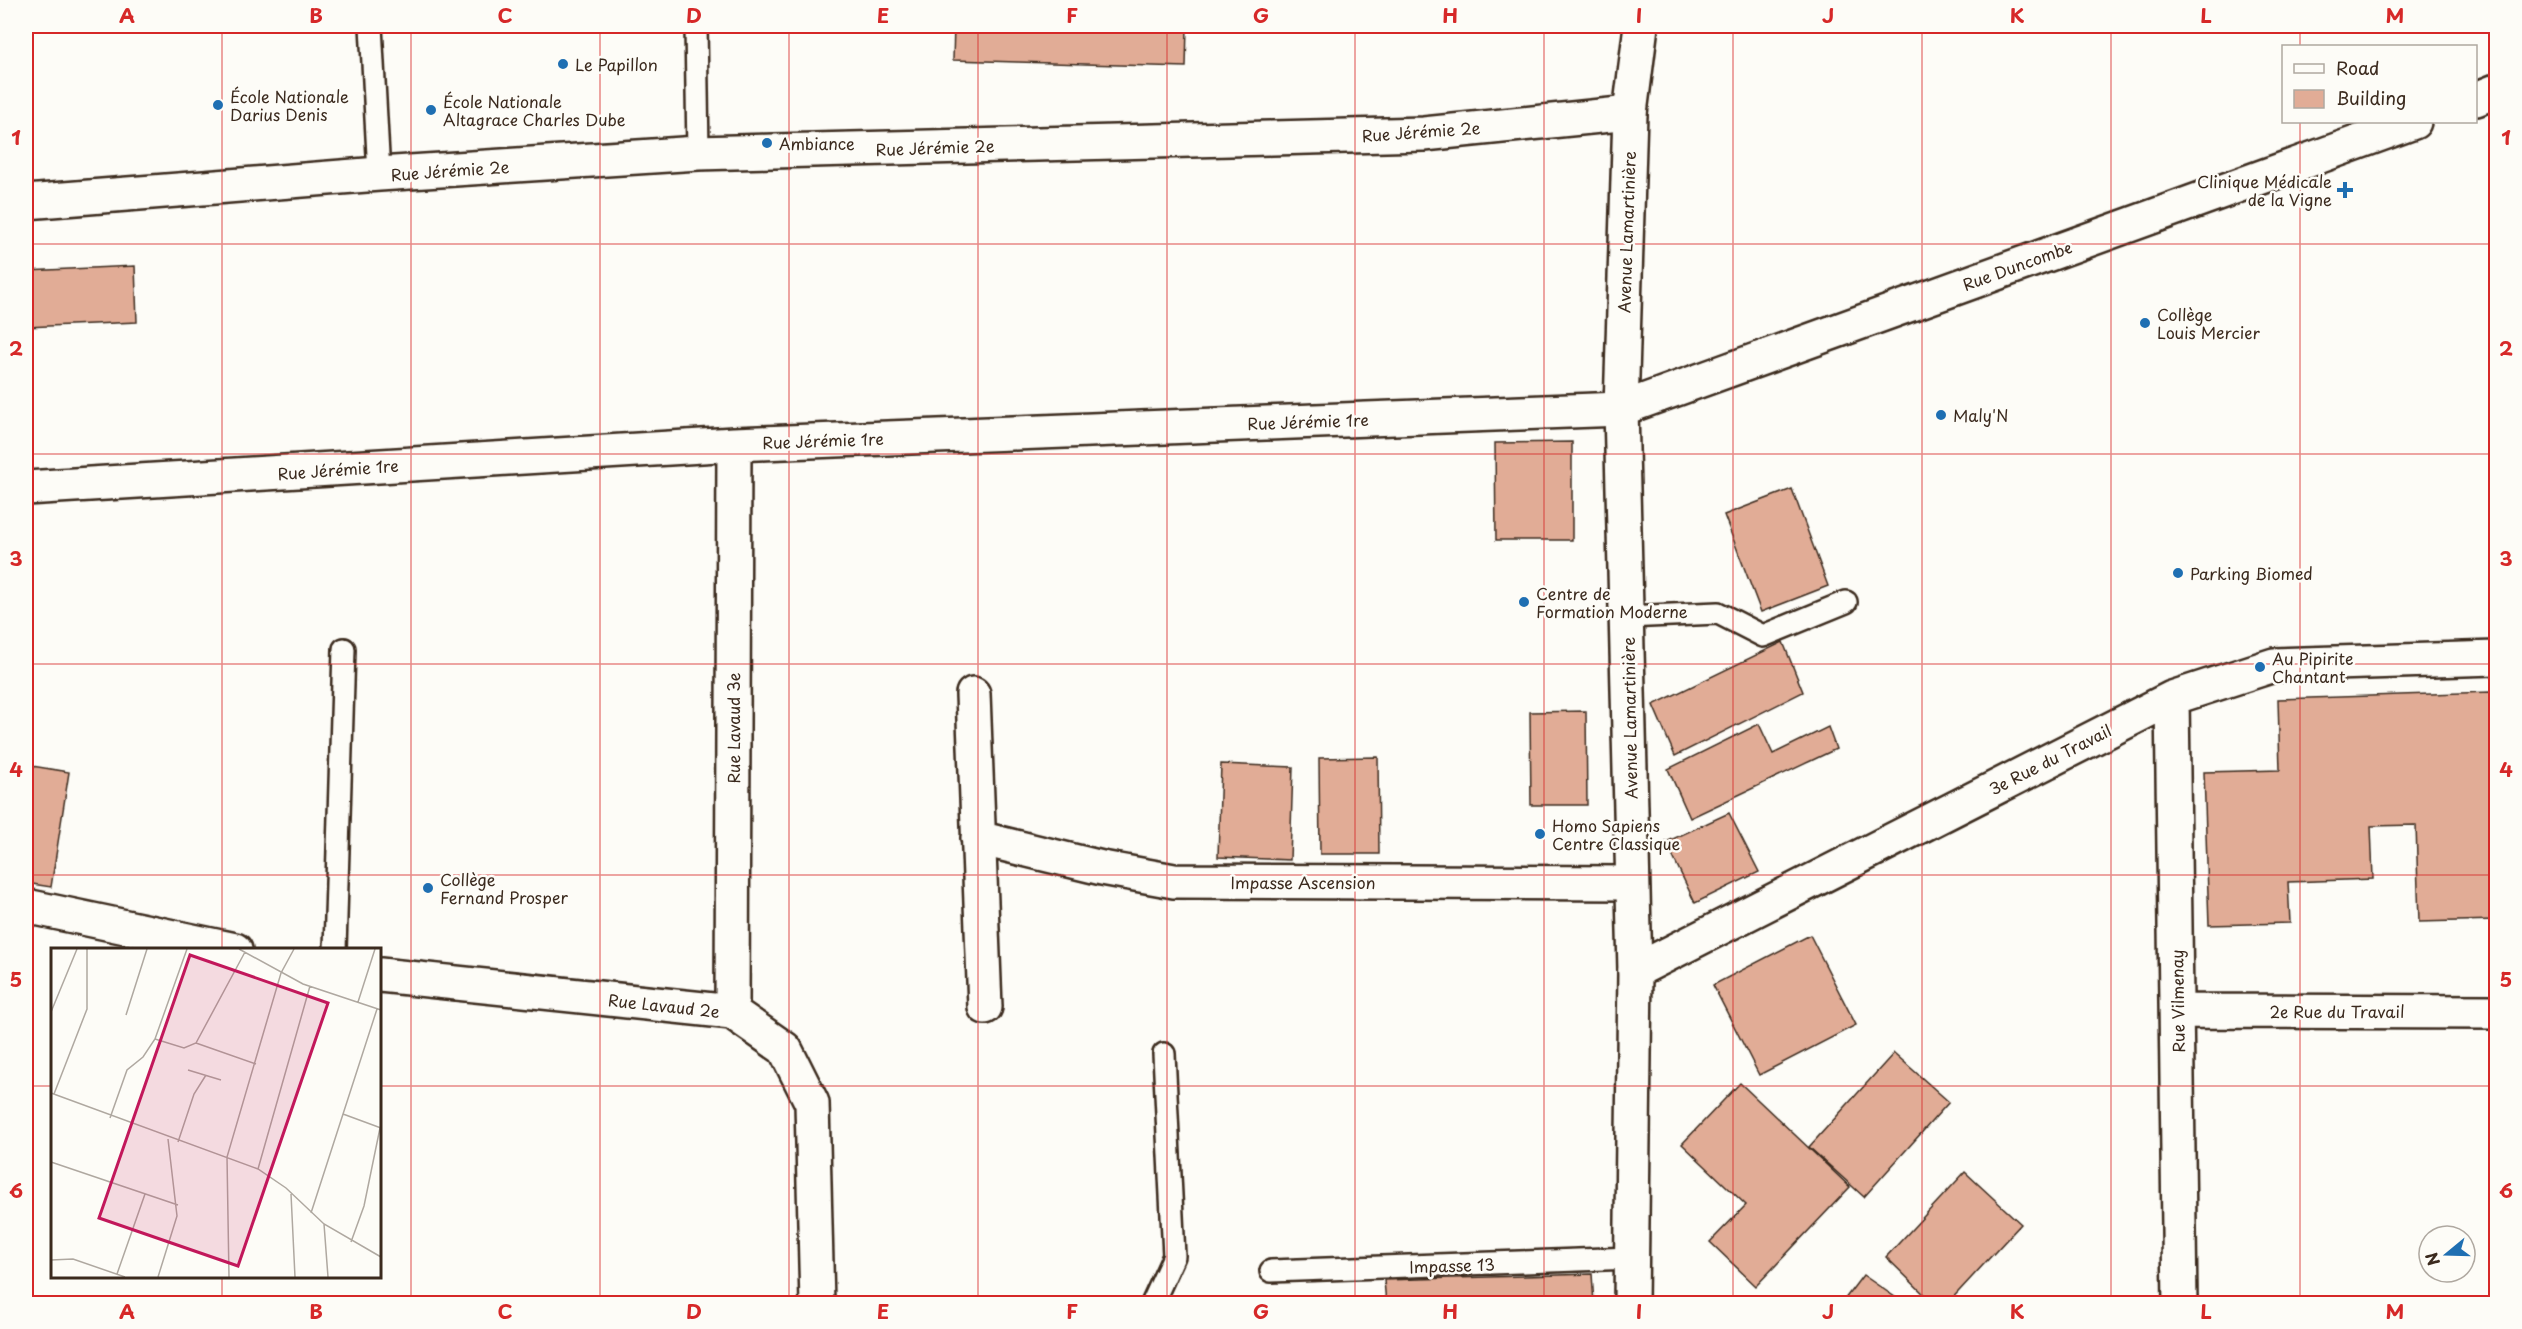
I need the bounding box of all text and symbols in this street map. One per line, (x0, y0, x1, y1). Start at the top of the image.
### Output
text: A (119, 0, 135, 30)
text: B (309, 0, 323, 30)
text: C (497, 0, 513, 30)
text: D (686, 0, 702, 30)
text: E (877, 0, 889, 30)
text: F (1066, 0, 1078, 30)
text: G (1253, 0, 1269, 30)
text: H (1442, 0, 1458, 30)
text: I (1636, 0, 1642, 30)
text: J (1822, 0, 1834, 30)
text: K (2010, 0, 2025, 30)
text: L (2200, 0, 2212, 30)
text: M (2386, 0, 2404, 30)
legend (2282, 45, 2477, 123)
place label: Le Papillon (575, 52, 658, 76)
text: Road (2336, 54, 2380, 81)
marker: Le Papillon (556, 57, 570, 71)
place label: École Nationale Darius Denis (230, 84, 349, 126)
text: Building (2336, 84, 2406, 111)
place label: École Nationale Altagrace Charles Dube (443, 89, 626, 131)
marker: École Nationale Darius Denis (211, 98, 225, 112)
marker: École Nationale Altagrace Charles Dube (424, 103, 438, 117)
street label: Rue Jérémie 2e (1361, 115, 1481, 147)
text: 1 (11, 122, 21, 152)
text: 1 (2501, 122, 2511, 152)
place label: Ambiance (779, 131, 855, 155)
street label: Rue Jérémie 2e (875, 133, 995, 161)
marker: Ambiance (760, 136, 774, 150)
street label: Avenue Lamartinière (1611, 150, 1641, 313)
street label: Rue Jérémie 2e (390, 154, 510, 186)
place label: Clinique Médicale de la Vigne (2197, 169, 2332, 211)
marker: Clinique Médicale de la Vigne (2336, 181, 2354, 199)
street label: Rue Duncombe (1959, 234, 2075, 296)
place label: Collège Louis Mercier (2157, 302, 2261, 344)
marker: Collège Louis Mercier (2138, 316, 2152, 330)
text: 2 (9, 333, 23, 363)
text: 2 (2499, 333, 2513, 363)
place label: Maly'N (1953, 403, 2008, 427)
street label: Rue Jérémie 1re (1247, 407, 1369, 435)
marker: Maly'N (1934, 408, 1948, 422)
street label: Rue Jérémie 1re (762, 426, 884, 454)
street label: Rue Jérémie 1re (277, 453, 399, 485)
text: 3 (9, 543, 23, 573)
text: 3 (2499, 543, 2513, 573)
place label: Parking Biomed (2190, 561, 2313, 585)
marker: Parking Biomed (2171, 566, 2185, 580)
place label: Centre de Formation Moderne (1536, 581, 1688, 623)
marker: Centre de Formation Moderne (1517, 595, 1531, 609)
street label: Avenue Lamartinière (1616, 636, 1642, 799)
place label: Au Pipirite Chantant (2272, 646, 2353, 688)
marker: Au Pipirite Chantant (2253, 660, 2267, 674)
street label: Rue Lavaud 3e (721, 672, 745, 784)
street label: 3e Rue du Travail (1985, 718, 2115, 800)
text: 4 (9, 754, 23, 784)
text: 4 (2499, 754, 2513, 784)
place label: Homo Sapiens Centre Classique (1552, 813, 1681, 855)
marker: Homo Sapiens Centre Classique (1533, 827, 1547, 841)
place label: Collège Fernand Prosper (440, 867, 568, 909)
street label: Impasse Ascension (1230, 870, 1376, 894)
marker: Collège Fernand Prosper (421, 881, 435, 895)
inset map (51, 948, 381, 1278)
street label: Rue Vilmenay (2164, 949, 2190, 1053)
text: 5 (10, 964, 22, 994)
text: 5 (2500, 964, 2512, 994)
street label: Rue Lavaud 2e (607, 987, 721, 1023)
street label: 2e Rue du Travail (2269, 999, 2405, 1023)
text: 6 (9, 1175, 23, 1205)
text: 6 (2499, 1175, 2513, 1205)
north arrow (2417, 1224, 2477, 1284)
text: N (2418, 1249, 2445, 1269)
street label: Impasse 13 (1409, 1252, 1495, 1278)
text: A (119, 1296, 135, 1326)
text: B (309, 1296, 323, 1326)
text: C (497, 1296, 513, 1326)
text: D (686, 1296, 702, 1326)
text: E (877, 1296, 889, 1326)
text: F (1066, 1296, 1078, 1326)
text: G (1253, 1296, 1269, 1326)
text: H (1442, 1296, 1458, 1326)
text: I (1636, 1296, 1642, 1326)
text: J (1822, 1296, 1834, 1326)
text: K (2010, 1296, 2025, 1326)
text: L (2200, 1296, 2212, 1326)
text: M (2386, 1296, 2404, 1326)

